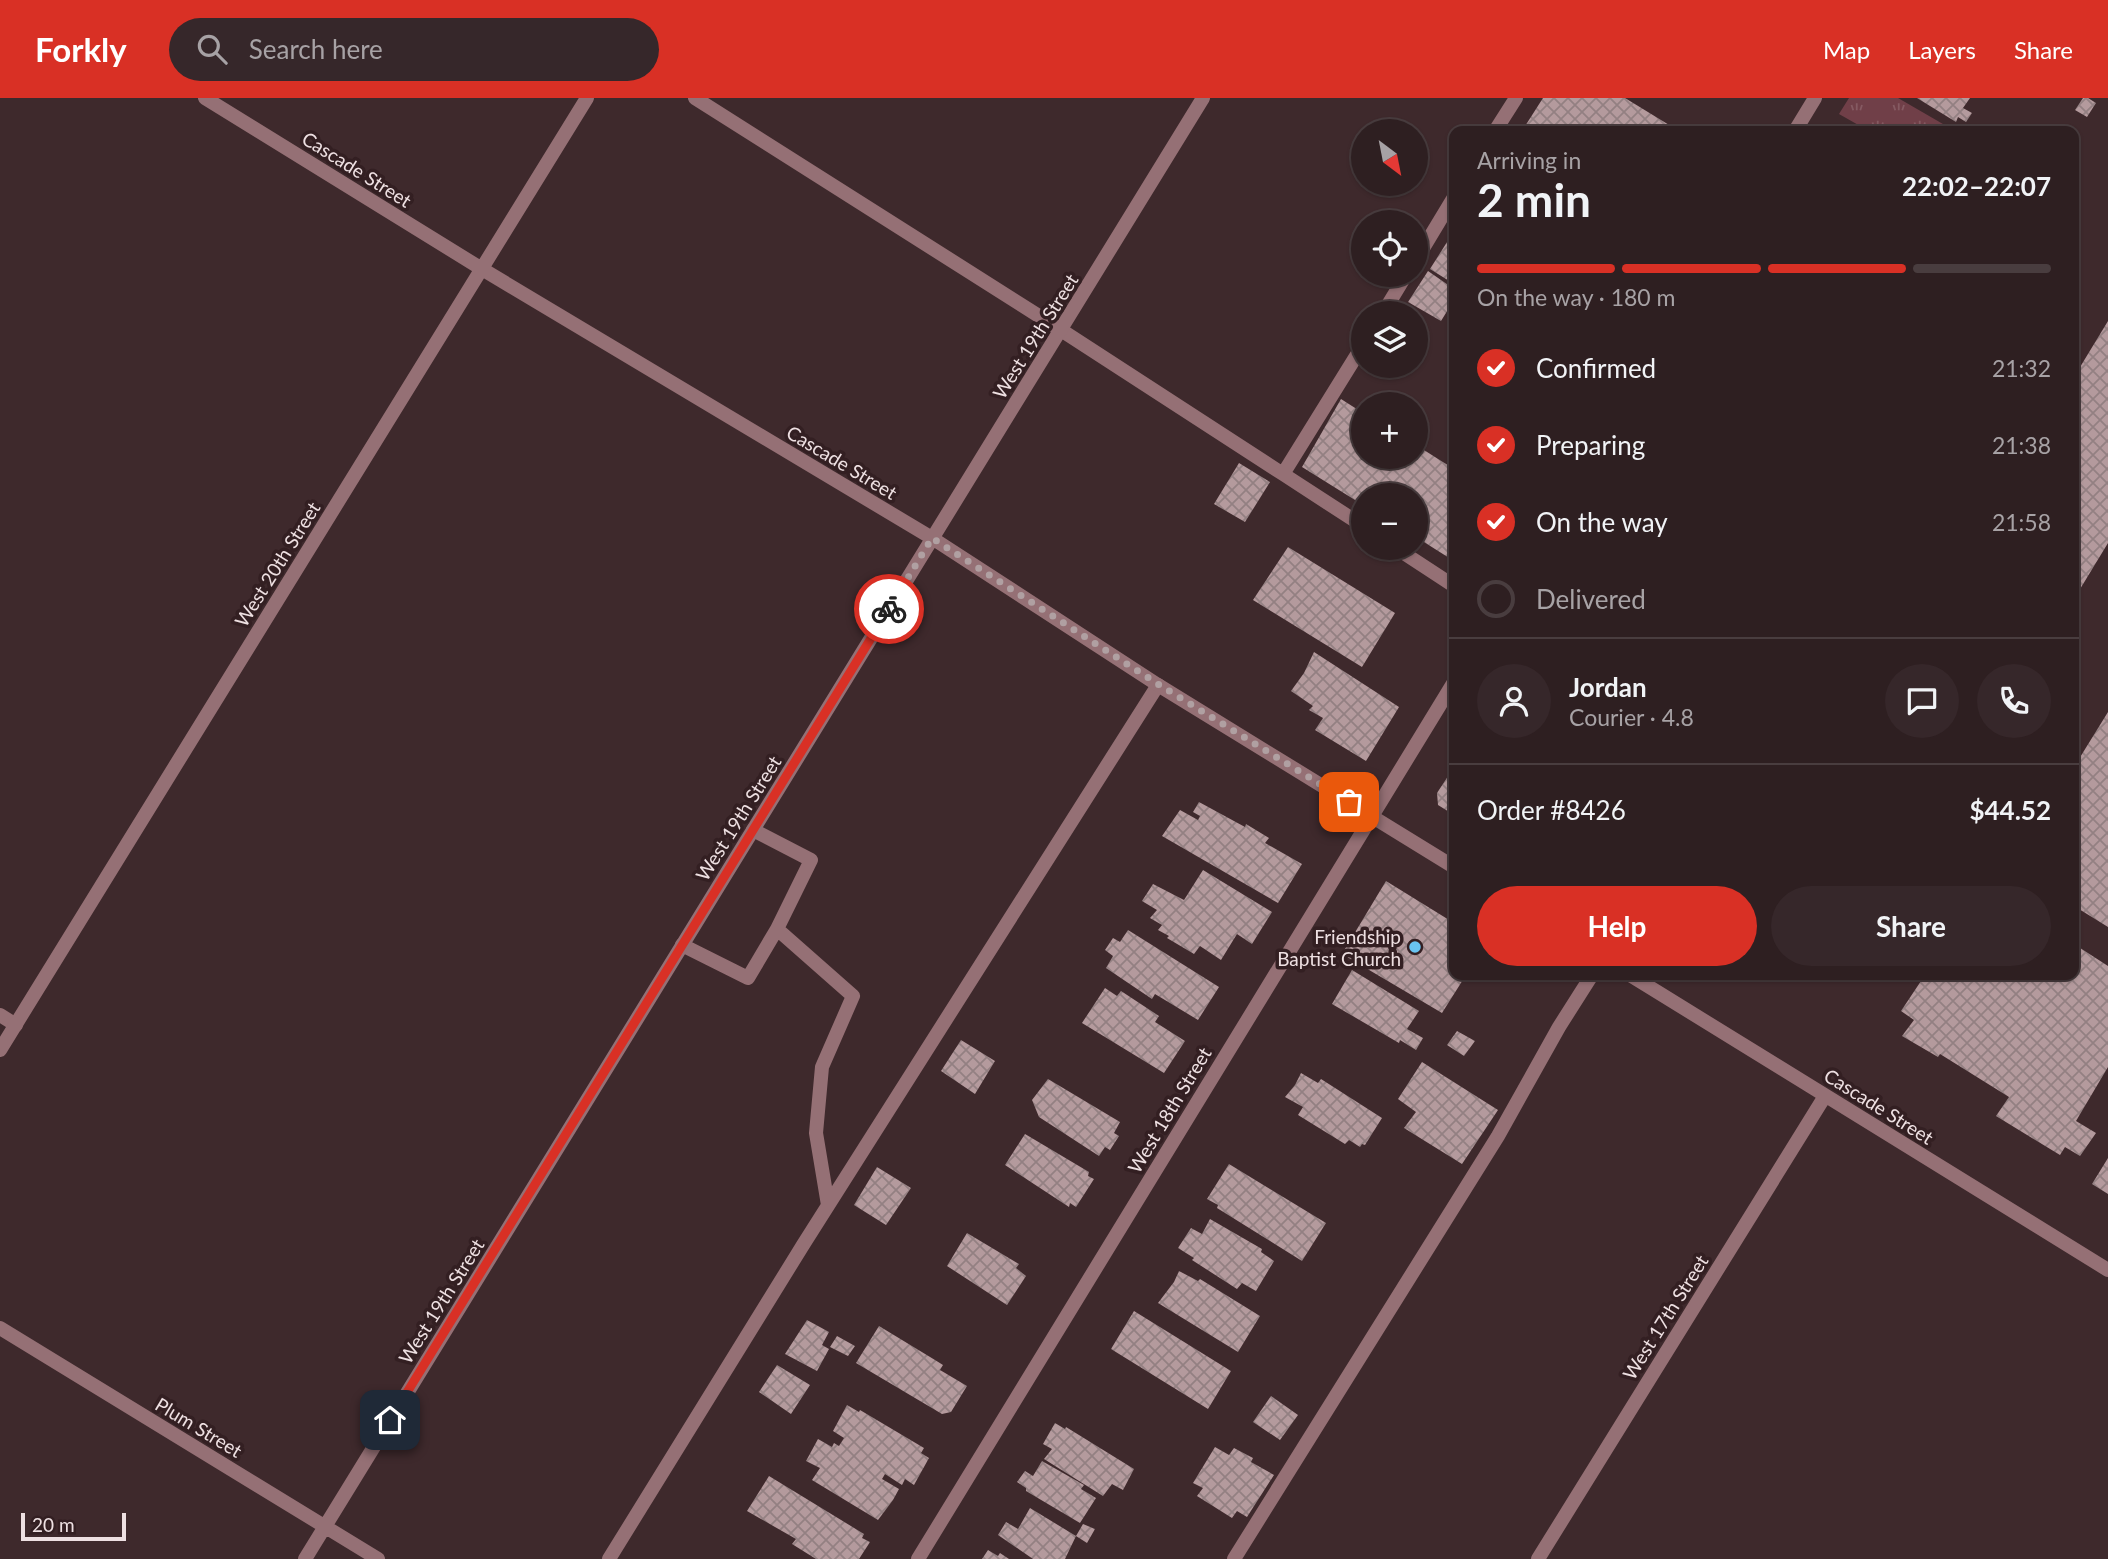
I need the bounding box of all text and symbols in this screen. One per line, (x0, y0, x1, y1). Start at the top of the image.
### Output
search box (169, 18, 659, 81)
text: Forkly (35, 29, 127, 69)
icon: search (193, 30, 231, 68)
text: Search here (249, 33, 383, 65)
text: Map (1823, 35, 1870, 64)
text: Layers (1908, 35, 1976, 64)
text: Share (2014, 35, 2073, 64)
north arrow (1351, 119, 1428, 196)
map controls (1351, 119, 1428, 560)
street label: Cascade Street (298, 126, 416, 212)
text: Arriving in (1477, 146, 1581, 174)
text: 22:02–22:07 (1902, 170, 2051, 202)
text: 2 min (1477, 172, 1591, 227)
button: locate (1351, 210, 1428, 287)
street label: West 19th Street (987, 269, 1083, 403)
text: On the way · 180 m (1477, 283, 1676, 311)
button: layers (1351, 301, 1428, 378)
icon: check (1477, 349, 1515, 387)
text: Confirmed (1536, 352, 1656, 384)
text: 21:32 (1992, 354, 2051, 382)
button: + (1351, 392, 1428, 469)
street label: Cascade Street (783, 420, 901, 504)
icon: check (1477, 426, 1515, 464)
text: Preparing (1536, 429, 1645, 461)
text: 21:38 (1992, 431, 2051, 459)
button: − (1351, 483, 1428, 560)
street label: West 20th Street (229, 497, 325, 631)
icon: check (1477, 503, 1515, 541)
text: On the way (1536, 506, 1668, 538)
text: 21:58 (1992, 508, 2051, 536)
courier (854, 574, 924, 644)
text: Delivered (1536, 583, 1646, 615)
icon: bike (870, 590, 908, 628)
button: person (1477, 664, 1551, 738)
button: chat (1885, 664, 1959, 738)
button: phone (1977, 664, 2051, 738)
text: Jordan (1569, 671, 1647, 703)
text: Courier · 4.8 (1569, 703, 1694, 731)
street label: West 19th Street (690, 751, 786, 885)
pin (1319, 772, 1379, 832)
icon: bag (1330, 783, 1368, 821)
text: Order #8426 (1477, 794, 1626, 826)
text: $44.52 (1969, 794, 2051, 826)
button: Help (1477, 886, 1757, 966)
button: Share (1771, 886, 2051, 966)
place label: Friendship Baptist Church (1277, 925, 1401, 970)
marker: Friendship Baptist Church (1407, 939, 1423, 955)
street label: West 18th Street (1122, 1043, 1216, 1177)
street label: Cascade Street (1820, 1063, 1938, 1149)
street label: West 19th Street (393, 1234, 489, 1368)
street label: West 17th Street (1617, 1250, 1713, 1384)
pin (360, 1390, 420, 1450)
street label: Plum Street (152, 1392, 247, 1462)
icon: home (371, 1401, 409, 1439)
scale bar (21, 1510, 126, 1542)
text: 20 m (32, 1513, 75, 1536)

